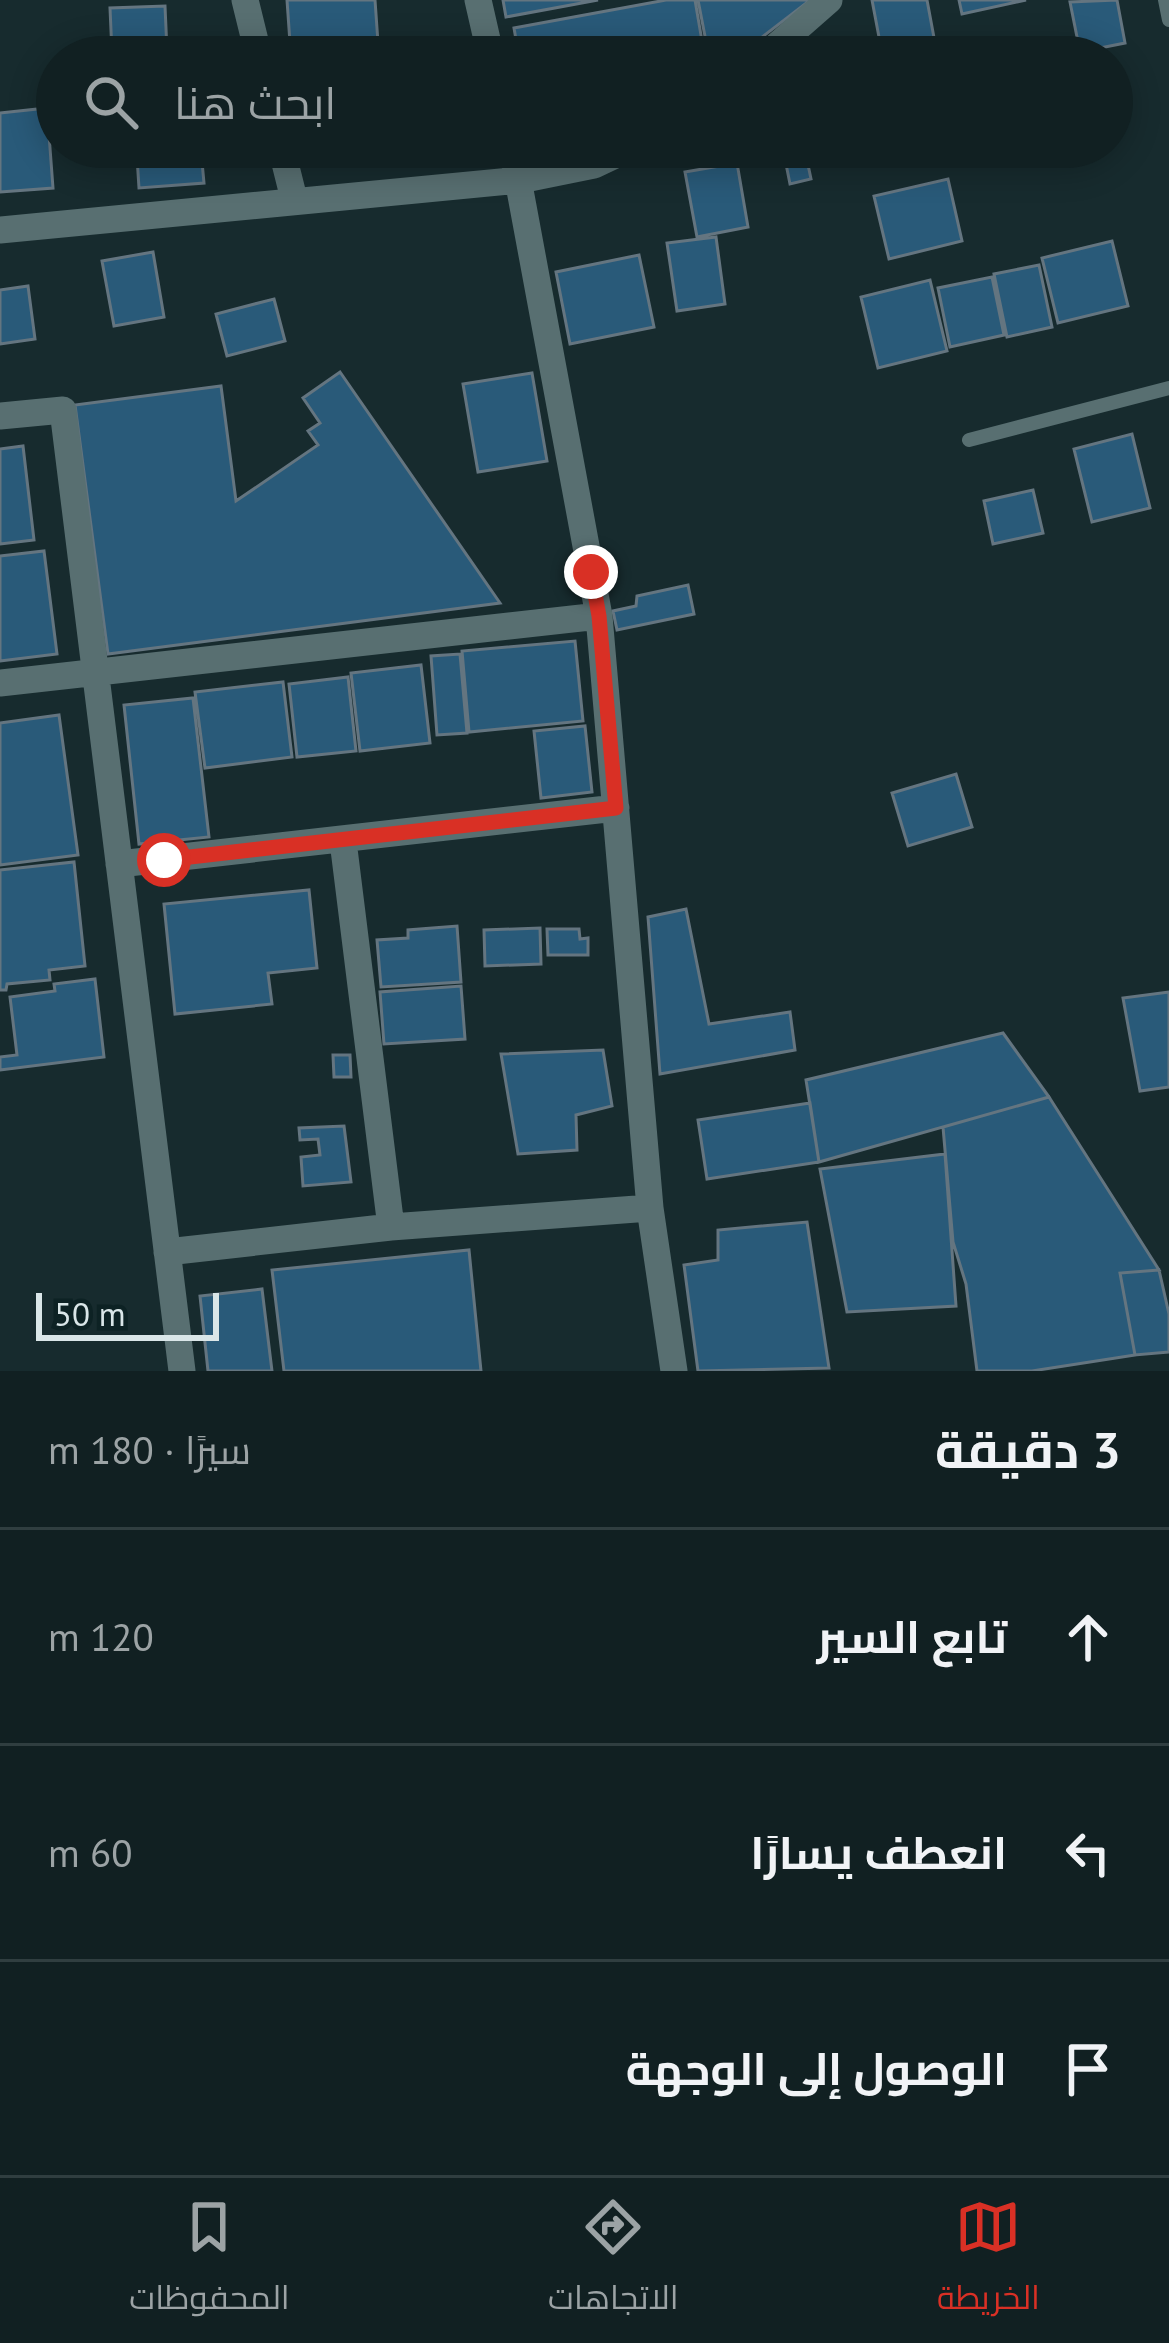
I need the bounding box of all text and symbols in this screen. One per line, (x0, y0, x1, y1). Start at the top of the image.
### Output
search box (36, 36, 1133, 168)
icon: search (78, 69, 144, 135)
text: ابحث هنا (174, 73, 336, 131)
route end (564, 545, 618, 599)
route start (137, 833, 191, 887)
scale bar (36, 1287, 219, 1340)
text: 50 m (54, 1292, 126, 1335)
text: 3 دقيقة (935, 1416, 1121, 1482)
text: سيرًا · 180 m (48, 1424, 251, 1475)
icon: ahead (1055, 1604, 1121, 1670)
text: تابع السير (817, 1607, 1007, 1665)
text: 120 m (48, 1611, 154, 1662)
icon: left (1055, 1820, 1121, 1886)
text: انعطف يسارًا (750, 1823, 1007, 1881)
text: 60 m (48, 1827, 133, 1878)
icon: arrive (1055, 2036, 1121, 2102)
text: الوصول إلى الوجهة (626, 2039, 1007, 2097)
tab: المحفوظات (129, 2194, 290, 2328)
tab: الاتجاهات (548, 2194, 679, 2328)
tab: الخريطة (937, 2194, 1040, 2328)

